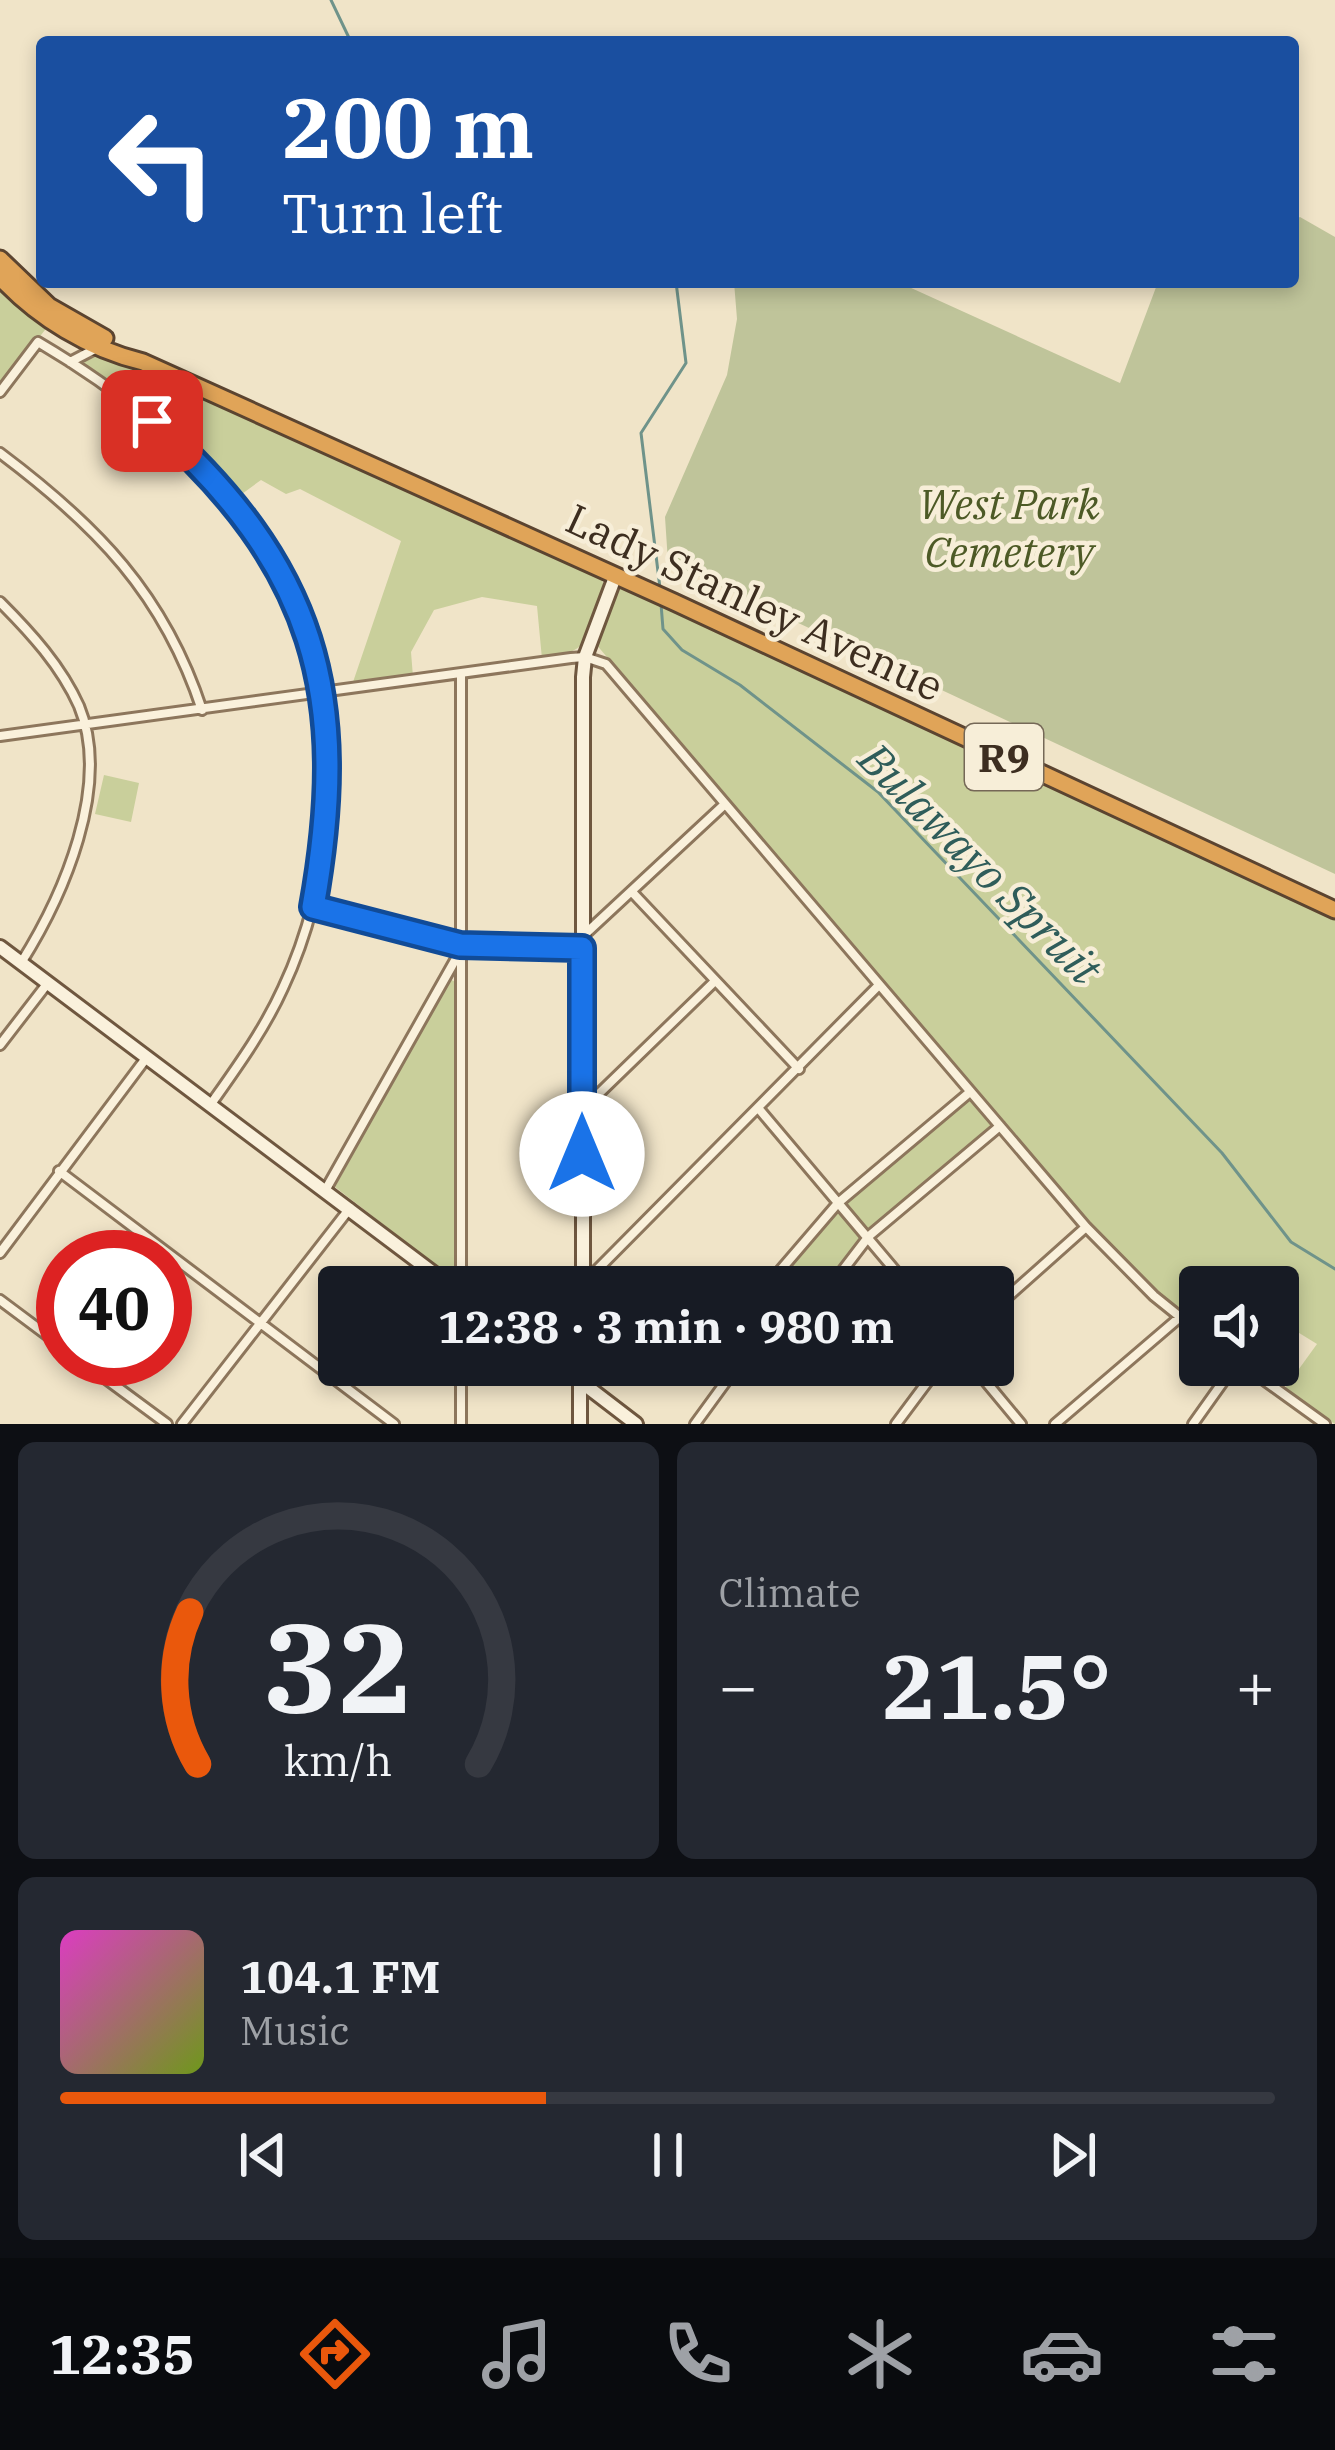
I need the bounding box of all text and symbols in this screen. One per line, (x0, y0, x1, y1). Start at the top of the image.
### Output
text: 200 m (282, 72, 534, 181)
icon: left (84, 84, 240, 240)
text: Turn left (282, 178, 503, 248)
pin (101, 370, 203, 472)
icon: arrive (119, 388, 185, 454)
park label: West Park Cemetery (918, 476, 1100, 579)
street label: Lady Stanley Avenue (558, 491, 952, 713)
road number: R9 (965, 724, 1043, 790)
water label: Bulawayo Spruit (847, 729, 1116, 998)
position arrow (519, 1091, 645, 1217)
speed limit sign: 40 (36, 1230, 192, 1386)
map controls (1179, 1266, 1299, 1386)
button: sound (1179, 1266, 1299, 1386)
text: 12:38 · 3 min · 980 m (438, 1297, 894, 1355)
text: Climate (719, 1567, 861, 1618)
text: 32 (263, 1585, 413, 1747)
text: 21.5° (882, 1627, 1112, 1744)
text: − (719, 1642, 758, 1728)
text: + (1235, 1642, 1275, 1728)
text: km/h (284, 1731, 392, 1787)
text: 104.1 FM (240, 1947, 440, 2005)
text: Music (240, 2005, 350, 2056)
icon: previous (230, 2122, 296, 2188)
icon: pause (635, 2122, 701, 2188)
icon: next (1040, 2122, 1106, 2188)
icon: directions (293, 2312, 377, 2396)
icon: music (475, 2312, 559, 2396)
icon: phone (656, 2312, 740, 2396)
icon: climate (838, 2312, 922, 2396)
icon: car (1020, 2312, 1104, 2396)
icon: filters (1202, 2312, 1286, 2396)
text: 12:35 (49, 2319, 195, 2389)

